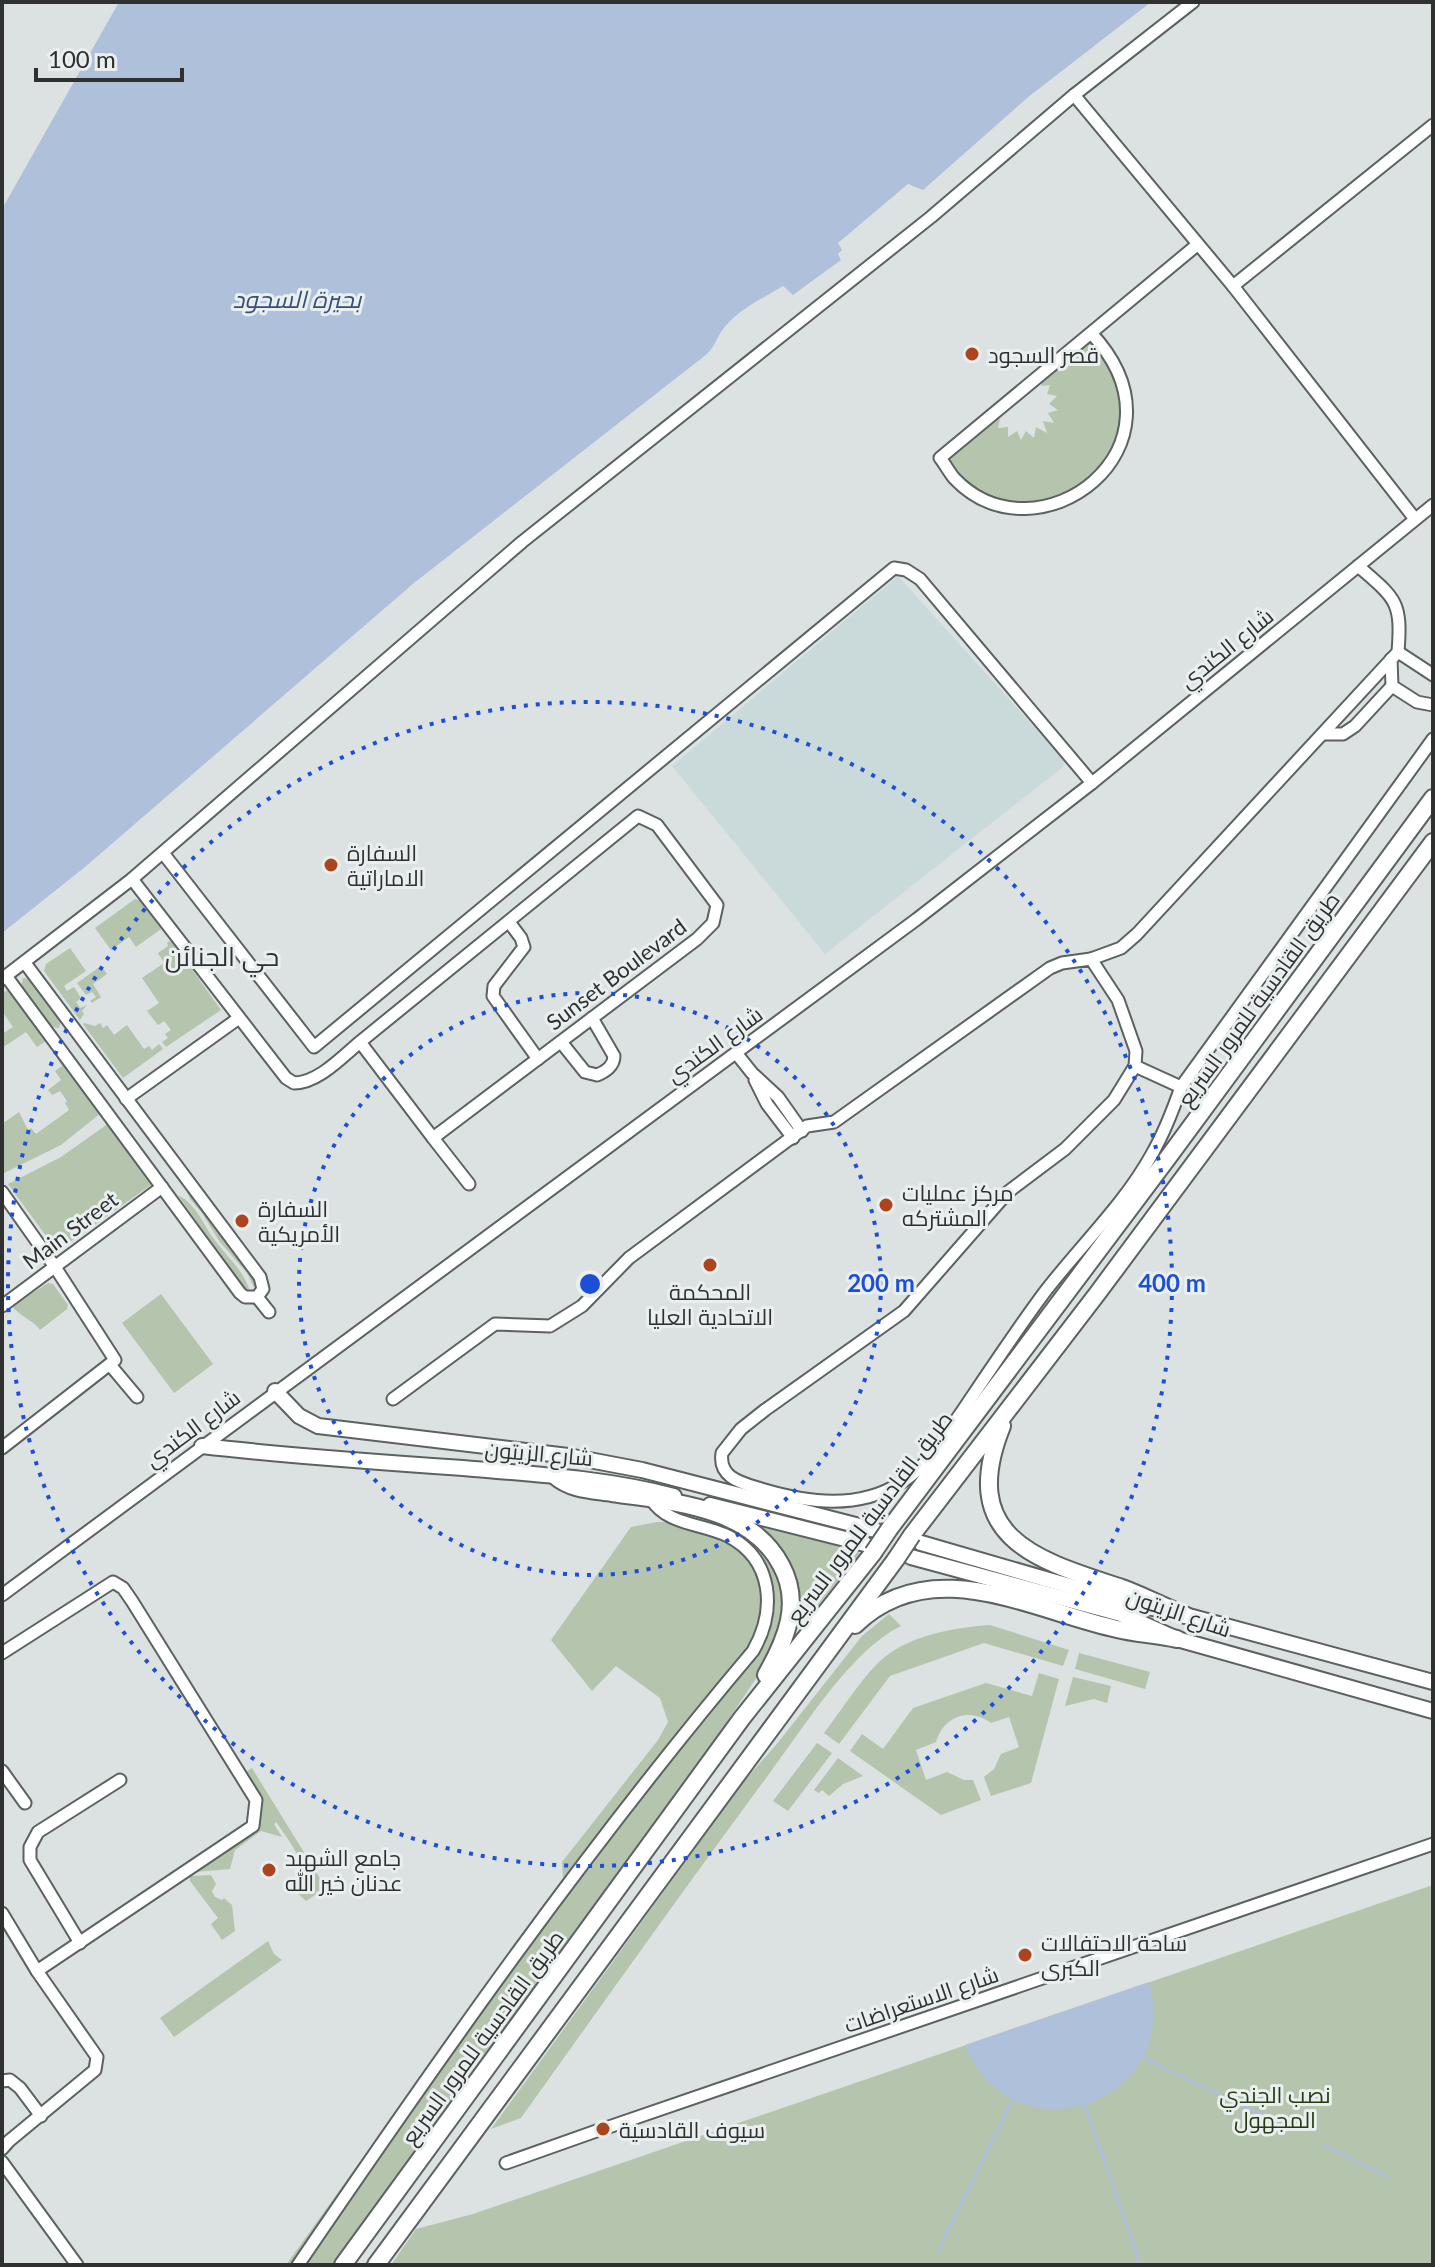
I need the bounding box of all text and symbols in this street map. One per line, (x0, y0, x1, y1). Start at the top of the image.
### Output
scale bar (36, 32, 182, 82)
text: 100 m (48, 44, 116, 73)
water label: بحيرة السجود (233, 284, 363, 314)
place label: قصر السجود (988, 341, 1099, 368)
marker: قصر السجود (963, 345, 981, 363)
street label: شارع الكندي (1174, 602, 1281, 697)
place label: السفارة الاماراتية (347, 839, 424, 891)
marker: السفارة الاماراتية (322, 856, 340, 874)
street label: طريق القادسية للمرور السريع (1171, 887, 1346, 1113)
street label: Sunset Boulevard (541, 913, 691, 1035)
district label: حي الجنائن (165, 940, 279, 978)
street label: شارع الكندي (661, 1000, 770, 1091)
place label: مركز عمليات المشتركه (902, 1179, 1014, 1231)
street label: Main Street (17, 1185, 123, 1275)
place label: السفارة الأمريكية (258, 1195, 340, 1247)
marker: مركز عمليات المشتركه (877, 1196, 895, 1214)
marker: السفارة الأمريكية (233, 1212, 251, 1230)
marker: المحكمة الاتحادية العليا (701, 1256, 719, 1274)
text: 200 m (847, 1268, 915, 1297)
text: 400 m (1138, 1268, 1206, 1297)
centre of rings (576, 1270, 604, 1298)
place label: المحكمة الاتحادية العليا (647, 1278, 773, 1330)
street label: شارع الكندي (139, 1383, 248, 1476)
street label: طريق القادسية للمرور السريع (780, 1406, 959, 1629)
street label: شارع الزيتون (484, 1435, 594, 1473)
street label: شارع الزيتون (1123, 1582, 1235, 1644)
place label: جامع الشهيد عدنان خير الله (285, 1844, 402, 1896)
marker: جامع الشهيد عدنان خير الله (260, 1861, 278, 1879)
street label: طريق القادسية للمرور السريع (395, 1925, 570, 2151)
place label: ساحة الاحتفالات الكبرى (1041, 1929, 1187, 1981)
marker: ساحة الاحتفالات الكبرى (1016, 1946, 1034, 1964)
street label: شارع الاستعراضات (840, 1960, 1002, 2040)
park label: نصب الجندي المجهول (1219, 2081, 1331, 2134)
place label: سيوف القادسية (619, 2116, 765, 2143)
marker: سيوف القادسية (594, 2120, 612, 2138)

